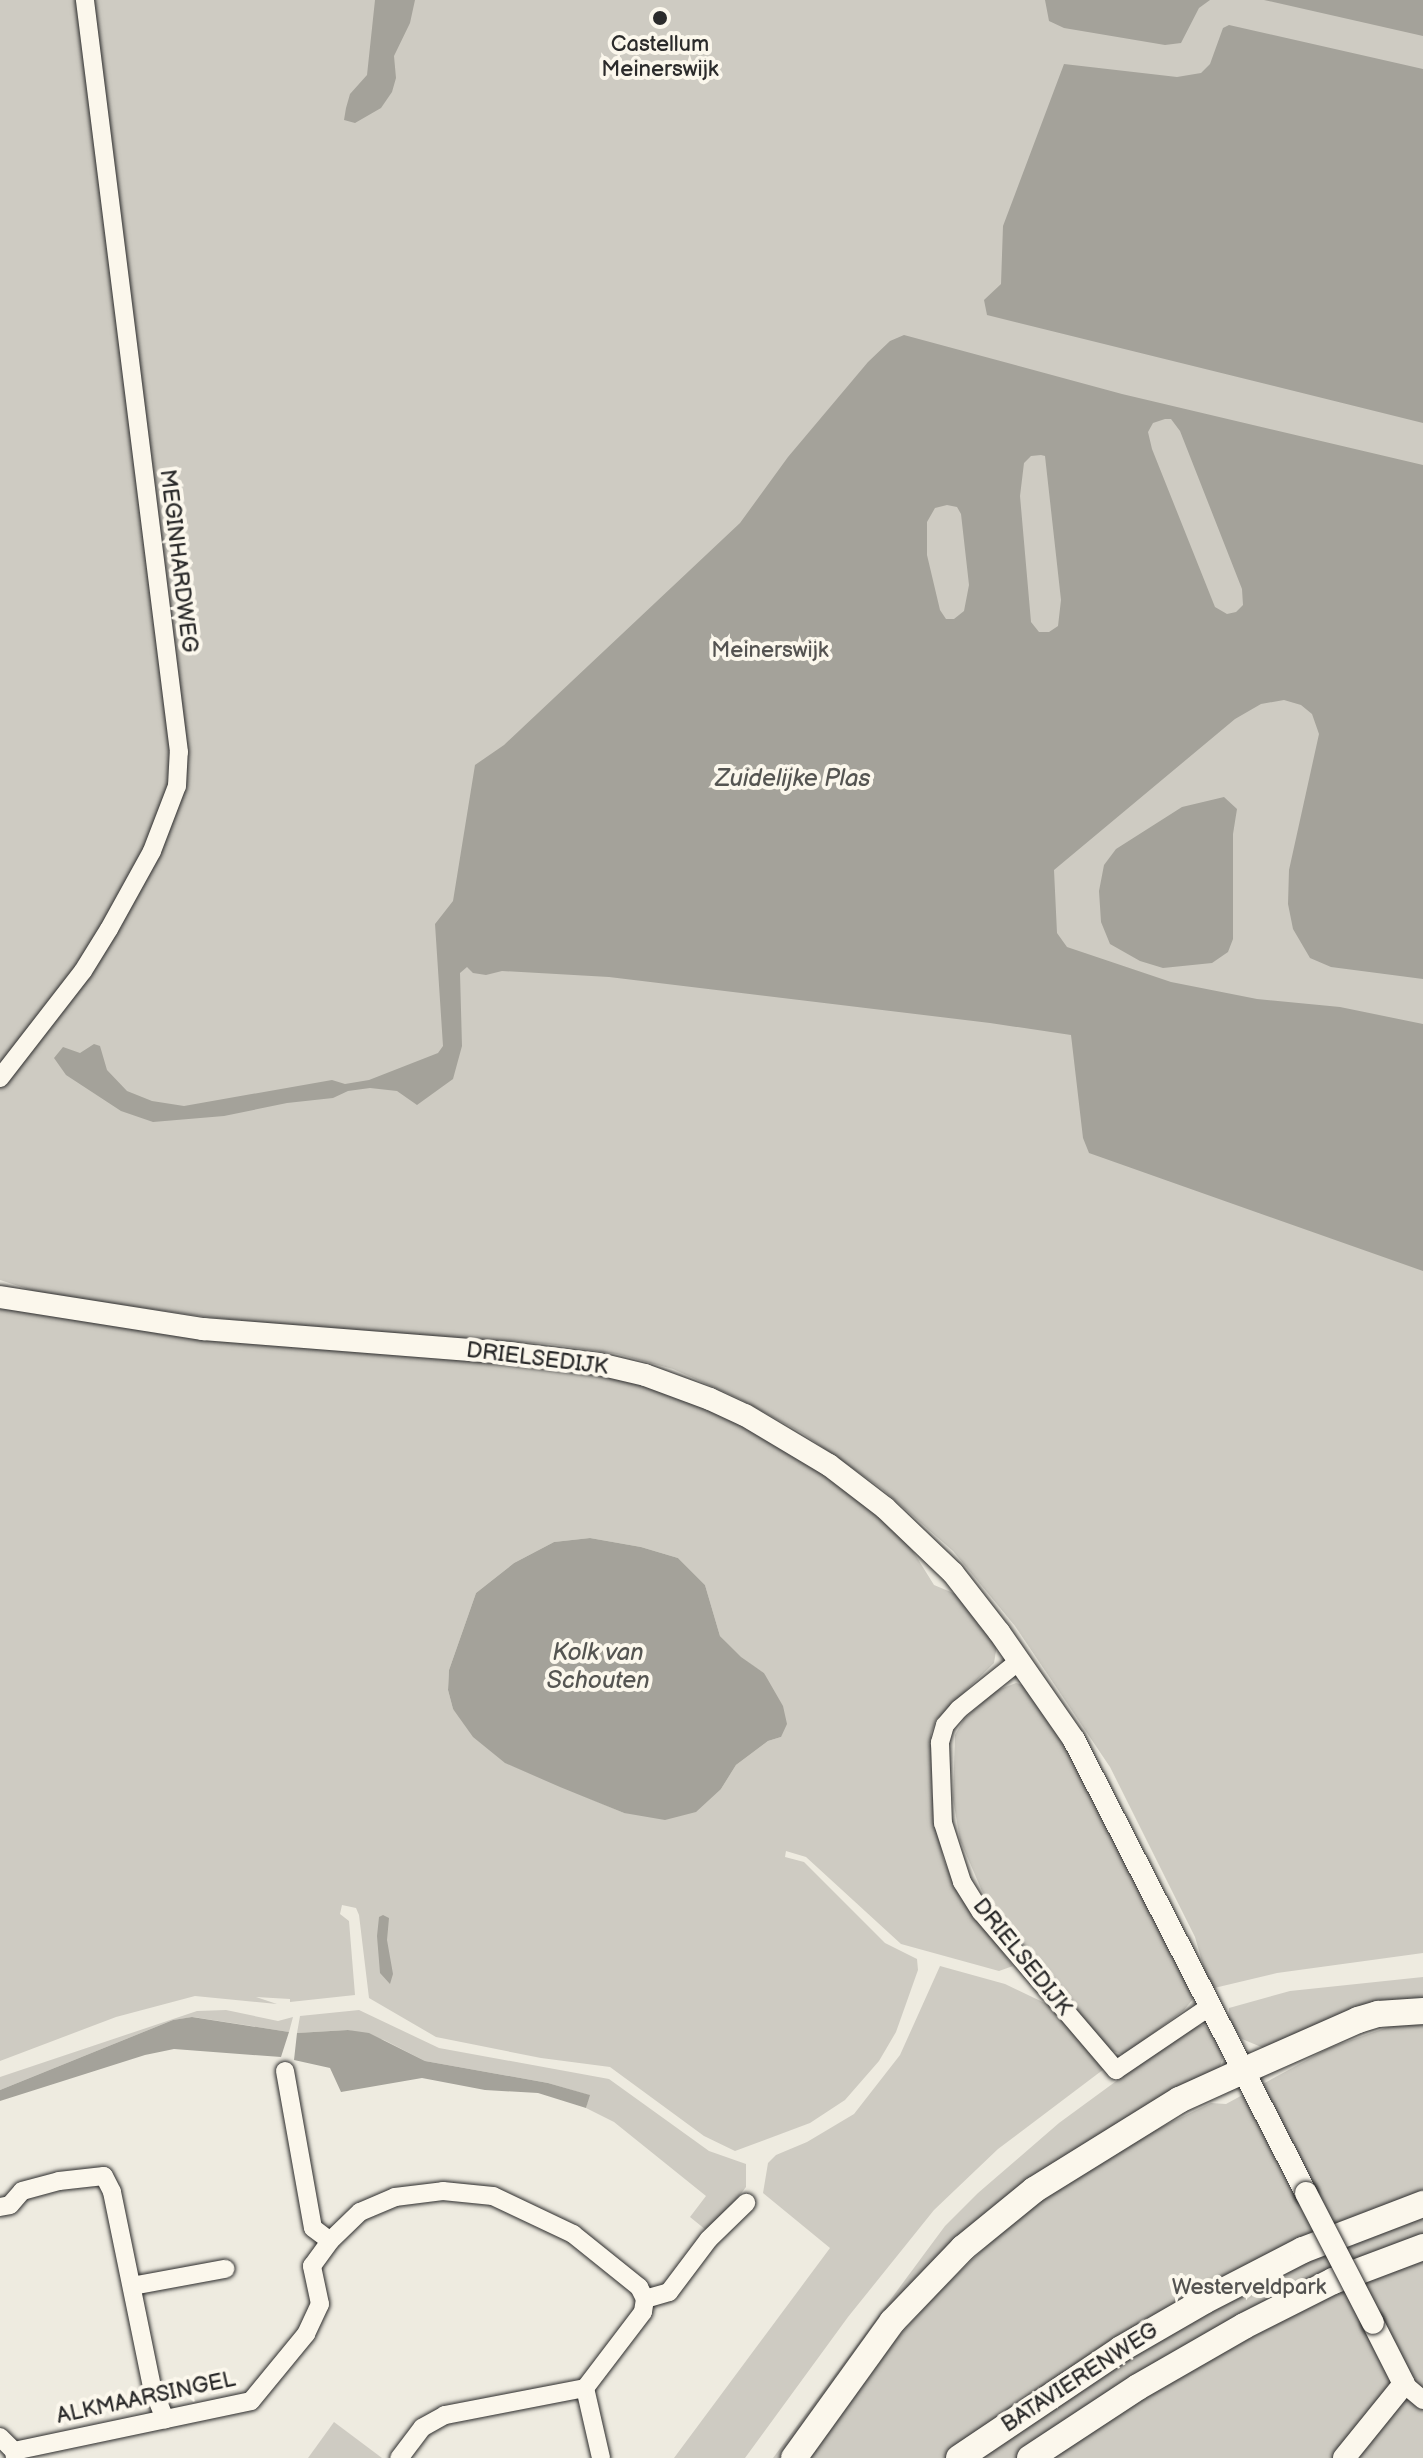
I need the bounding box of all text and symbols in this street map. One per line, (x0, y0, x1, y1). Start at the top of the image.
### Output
marker: Castellum Meinerswijk (651, 9, 669, 27)
place label: Castellum Meinerswijk (601, 31, 719, 82)
street label: MEGINHARDWEG (154, 468, 202, 654)
park label: Meinerswijk (711, 638, 829, 664)
water label: Zuidelijke Plas (715, 765, 871, 793)
street label: DRIELSEDIJK (465, 1337, 609, 1381)
water label: Kolk van Schouten (546, 1639, 650, 1695)
street label: DRIELSEDIJK (967, 1893, 1077, 2021)
park label: Westerveldpark (1172, 2275, 1326, 2301)
street label: BATAVIERENWEG (997, 2318, 1163, 2438)
street label: ALKMAARSINGEL (54, 2366, 238, 2430)

